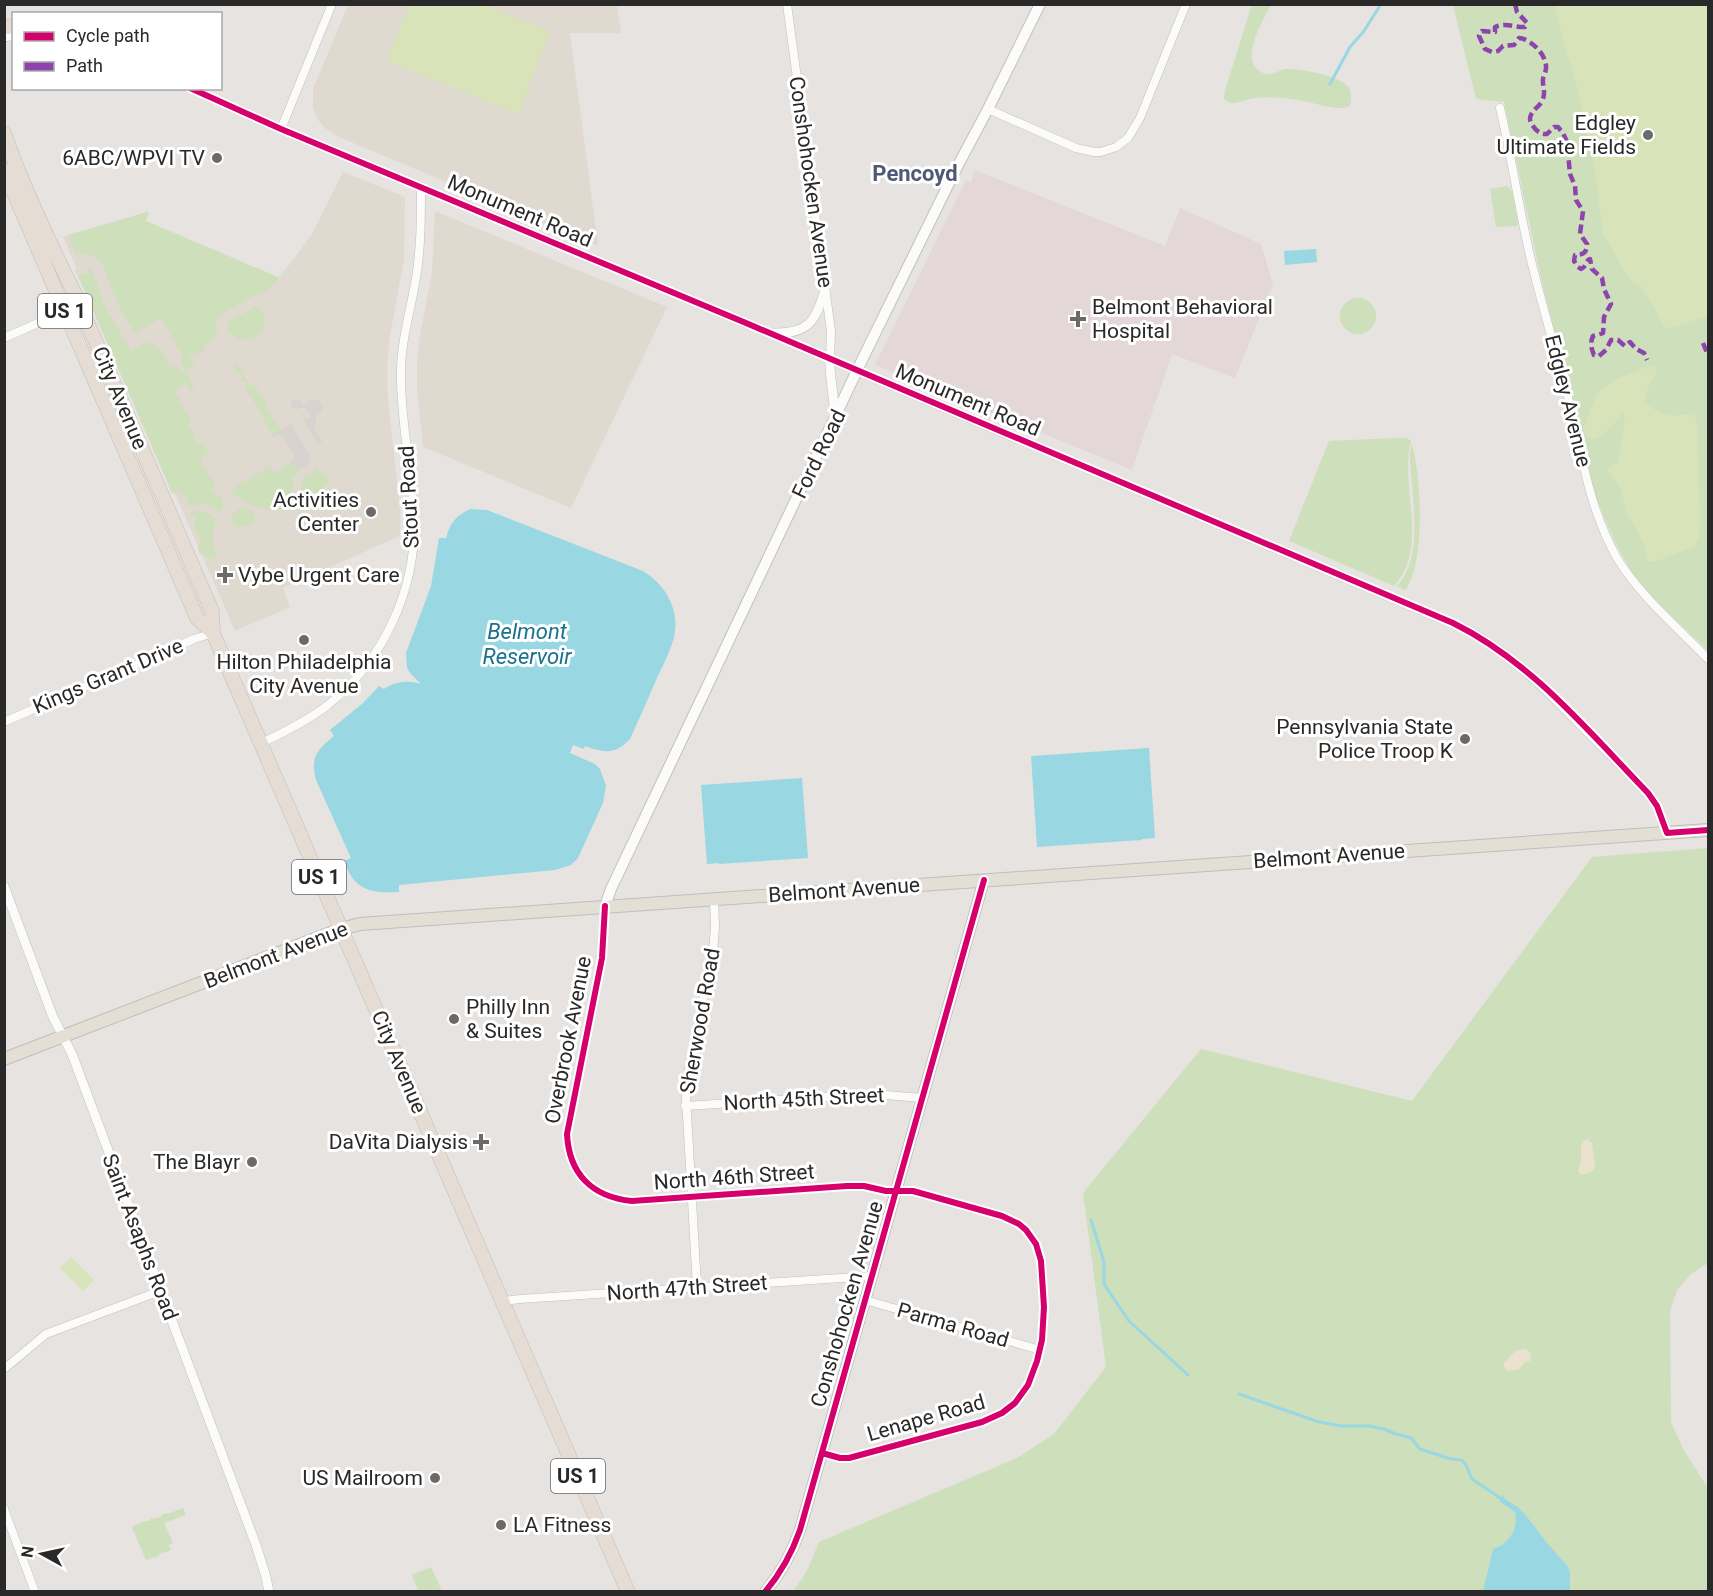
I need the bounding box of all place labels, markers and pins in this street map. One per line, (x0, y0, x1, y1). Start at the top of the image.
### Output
place label: Edgley Ultimate Fields (1497, 111, 1636, 159)
marker: Edgley Ultimate Fields (1641, 128, 1655, 142)
place label: 6ABC/WPVI TV (62, 146, 206, 170)
marker: 6ABC/WPVI TV (210, 151, 224, 165)
place label: Belmont Behavioral Hospital (1092, 295, 1273, 343)
marker: Belmont Behavioral Hospital (1069, 310, 1087, 328)
place label: Activities Center (273, 488, 359, 536)
marker: Activities Center (364, 505, 378, 519)
place label: Vybe Urgent Care (238, 563, 400, 587)
marker: Vybe Urgent Care (216, 566, 234, 584)
marker: Hilton Philadelphia City Avenue (297, 633, 311, 647)
place label: Hilton Philadelphia City Avenue (216, 650, 392, 698)
place label: Pennsylvania State Police Troop K (1276, 715, 1454, 763)
marker: Pennsylvania State Police Troop K (1458, 732, 1472, 746)
place label: Philly Inn & Suites (466, 995, 550, 1043)
marker: Philly Inn & Suites (447, 1012, 461, 1026)
place label: DaVita Dialysis (329, 1130, 468, 1154)
marker: DaVita Dialysis (472, 1133, 490, 1151)
place label: The Blayr (153, 1150, 240, 1174)
marker: The Blayr (245, 1155, 259, 1169)
place label: US Mailroom (302, 1466, 423, 1490)
marker: US Mailroom (428, 1471, 442, 1485)
place label: LA Fitness (513, 1513, 611, 1537)
marker: LA Fitness (494, 1518, 508, 1532)

